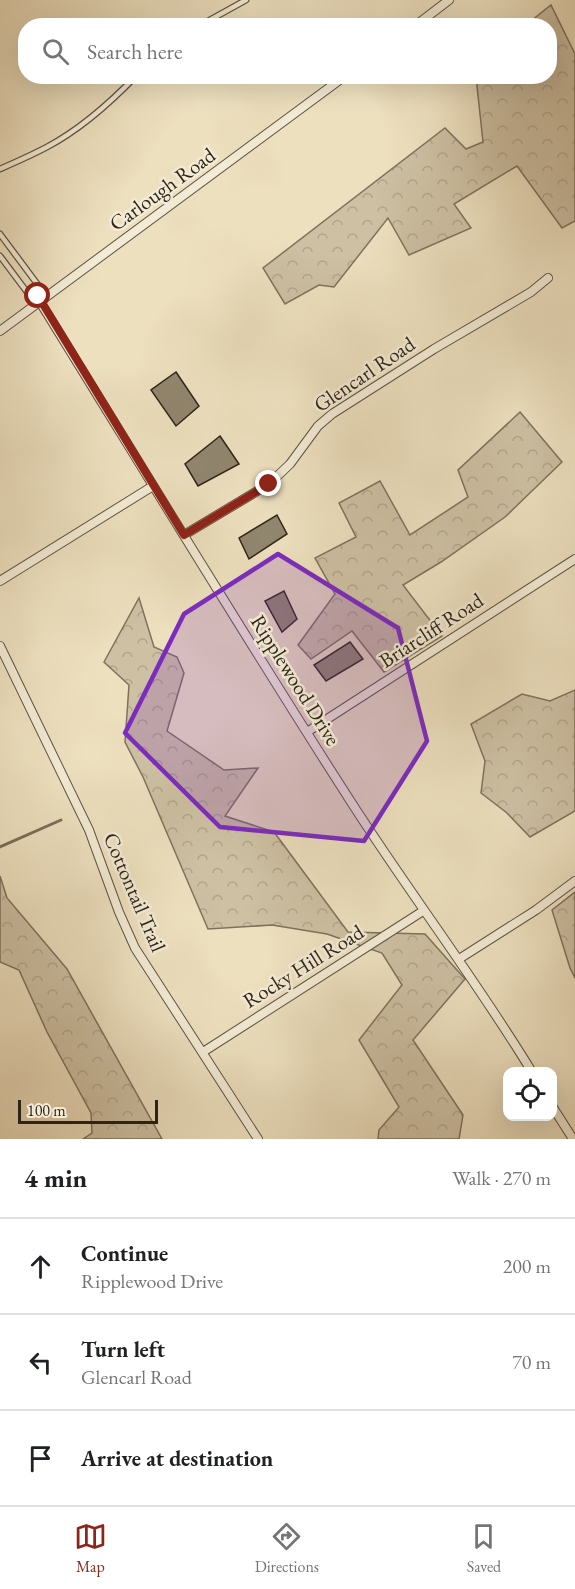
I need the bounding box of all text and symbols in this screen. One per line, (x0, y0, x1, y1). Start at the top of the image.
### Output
search box (18, 18, 557, 84)
icon: search (39, 35, 72, 68)
text: Search here (87, 37, 182, 66)
street label: Carlough Road (104, 141, 221, 237)
route start (24, 282, 50, 308)
street label: Glencarl Road (308, 330, 420, 418)
route end (255, 470, 281, 496)
street label: Briarcliff Road (374, 586, 488, 674)
street label: Ripplewood Drive (245, 610, 347, 750)
street label: Cottontail Trail (98, 828, 172, 956)
street label: Rocky Hill Road (238, 918, 369, 1014)
map controls (503, 1067, 557, 1121)
button: locate (503, 1067, 557, 1121)
scale bar (18, 1097, 158, 1124)
text: 100 m (27, 1100, 66, 1121)
text: 4 min (24, 1161, 87, 1195)
text: Walk · 270 m (452, 1165, 551, 1191)
text: Continue (81, 1239, 168, 1268)
icon: ahead (24, 1250, 57, 1283)
text: 200 m (503, 1253, 551, 1279)
text: Ripplewood Drive (81, 1268, 223, 1294)
text: Turn left (81, 1335, 165, 1364)
icon: left (24, 1346, 57, 1379)
text: 70 m (512, 1349, 551, 1375)
text: Glencarl Road (81, 1364, 192, 1390)
icon: arrive (24, 1442, 57, 1475)
text: Arrive at destination (81, 1444, 273, 1473)
tab: Map (74, 1520, 107, 1577)
tab: Directions (255, 1520, 319, 1577)
tab: Saved (467, 1520, 501, 1577)

